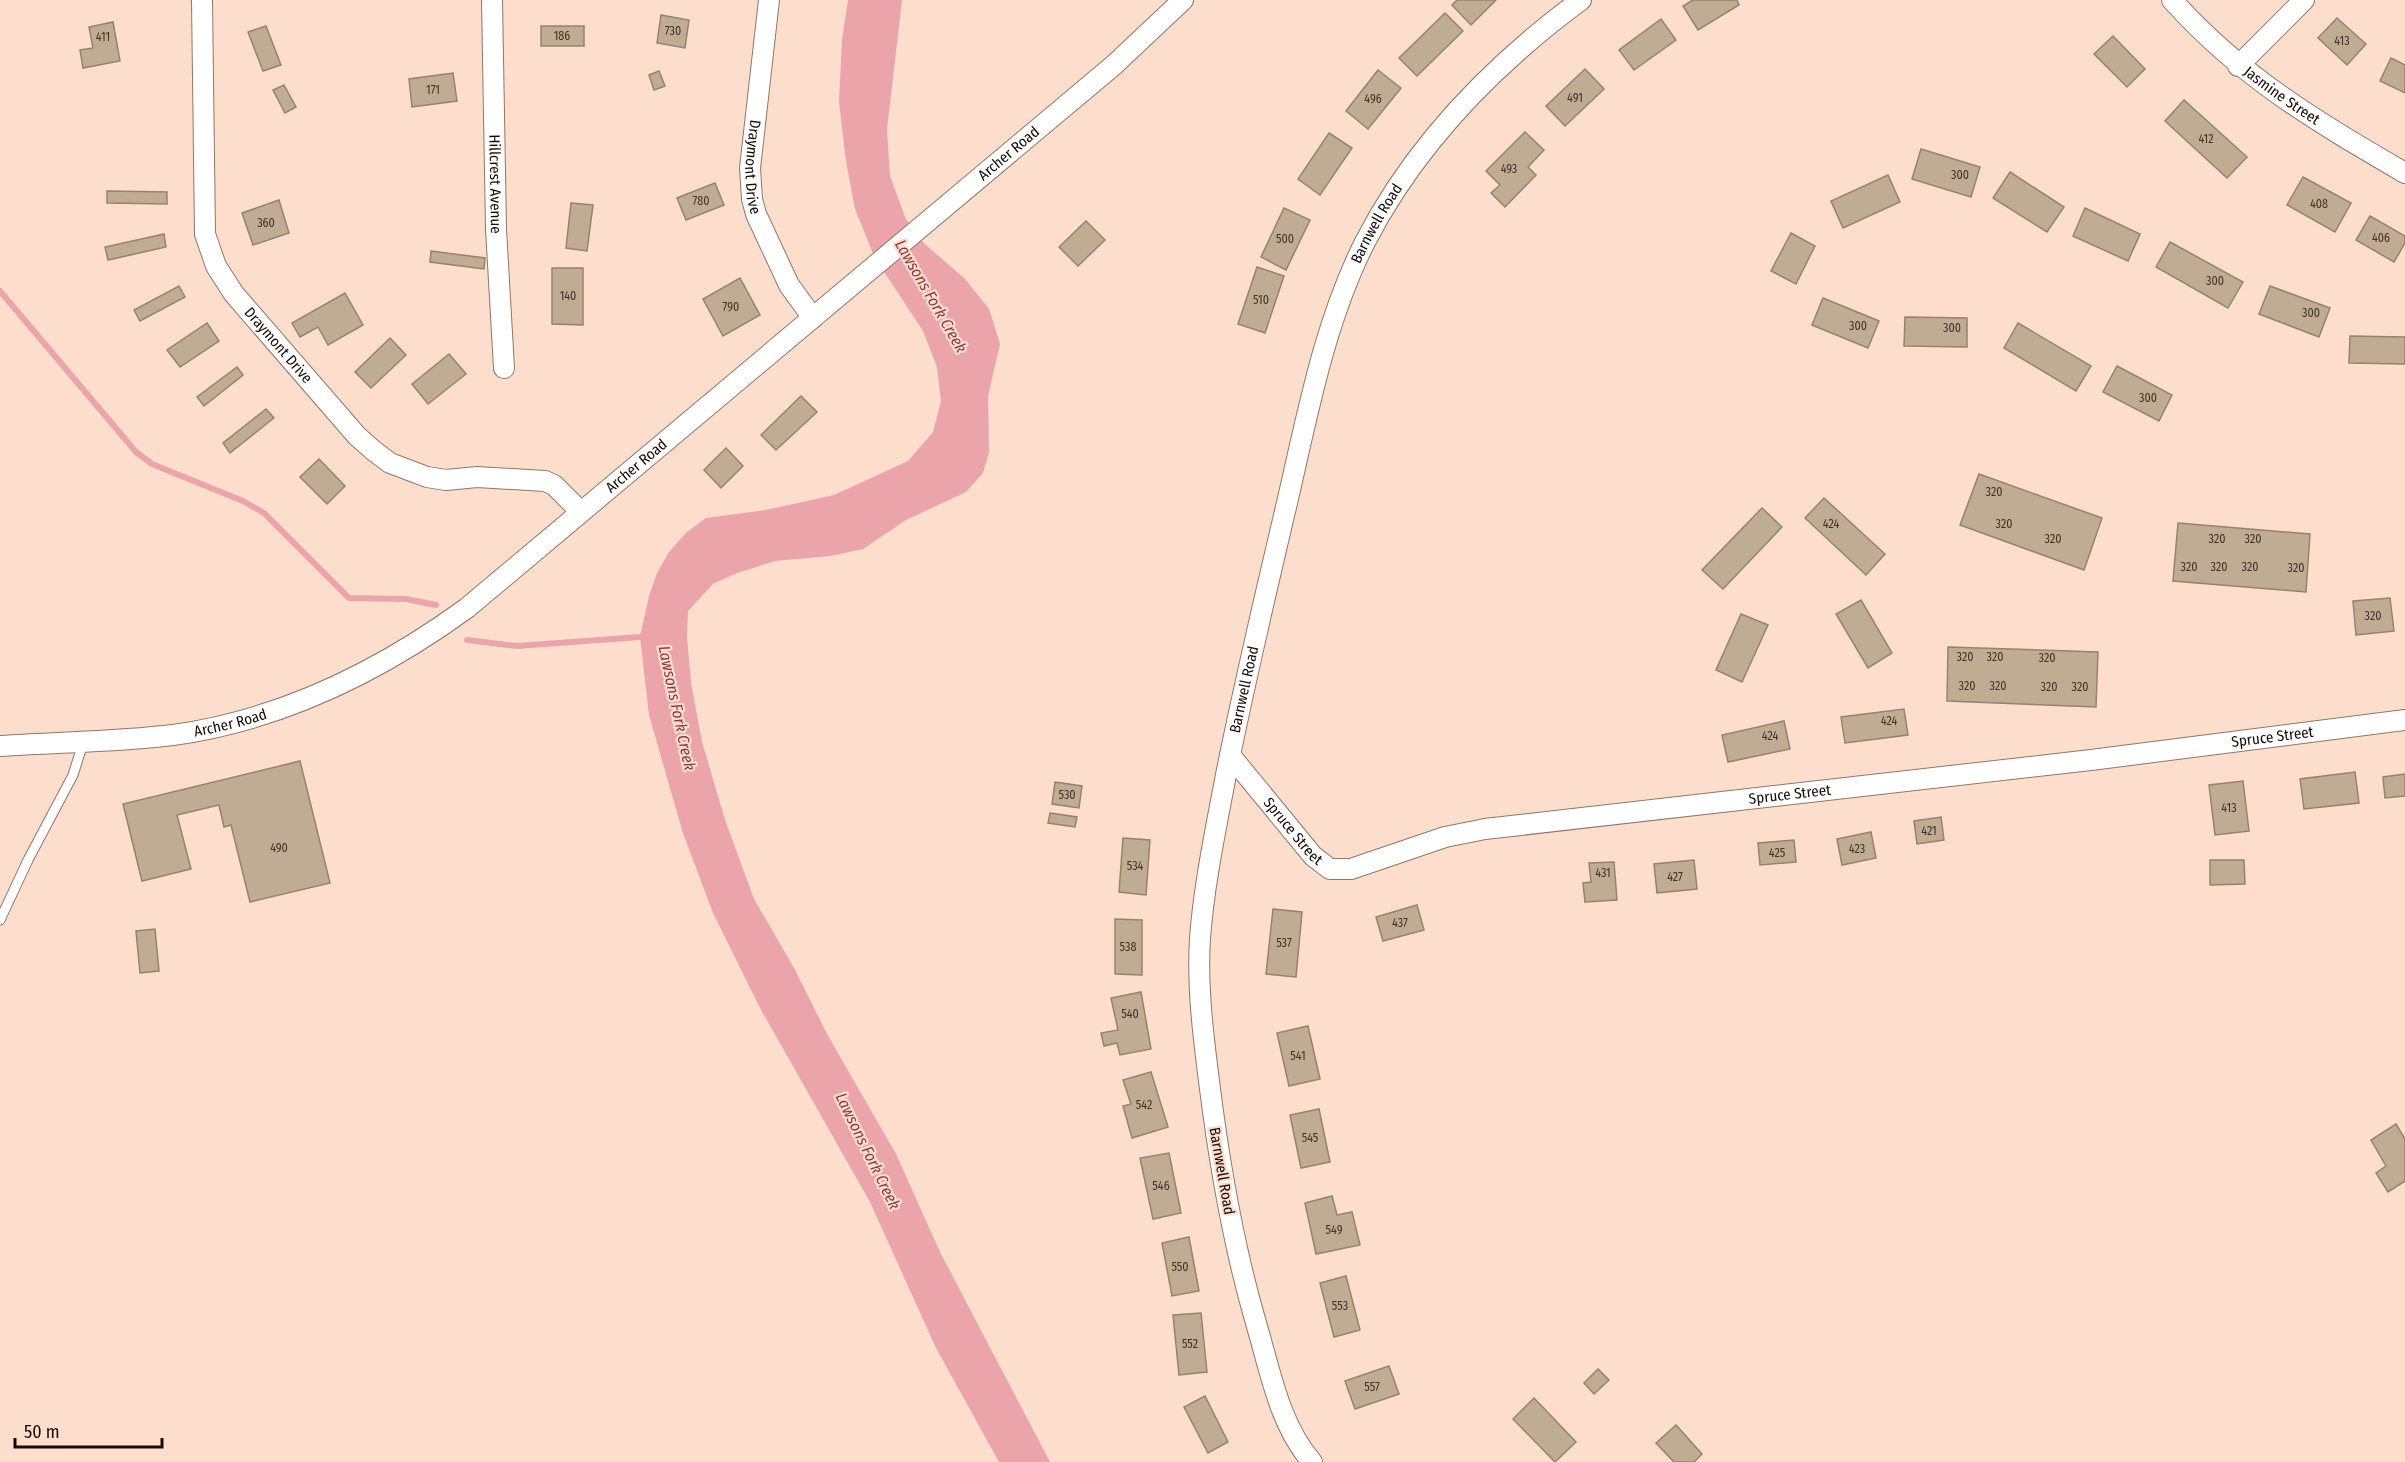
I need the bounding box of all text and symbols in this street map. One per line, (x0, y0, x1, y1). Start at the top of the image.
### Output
house number: 730 (665, 24, 681, 38)
house number: 186 (554, 29, 570, 43)
house number: 411 (96, 30, 110, 44)
house number: 413 (2334, 34, 2350, 48)
street label: Jasmine Street (2240, 63, 2323, 129)
house number: 171 (426, 83, 440, 97)
house number: 491 (1567, 91, 1583, 105)
house number: 496 (1364, 92, 1382, 106)
street label: Draymont Drive (741, 119, 765, 216)
street label: Archer Road (974, 123, 1043, 184)
house number: 412 (2198, 132, 2214, 146)
street label: Hillcrest Avenue (485, 134, 505, 234)
house number: 493 (1501, 162, 1517, 176)
house number: 300 (1951, 168, 1969, 182)
street label: Barnwell Road (1347, 180, 1406, 266)
house number: 780 (693, 194, 709, 208)
house number: 408 (2310, 197, 2328, 211)
house number: 360 (257, 216, 275, 230)
house number: 406 (2372, 231, 2390, 245)
house number: 500 (1276, 232, 1294, 246)
water label: Lawsons Fork Creek (891, 236, 971, 356)
house number: 300 (2206, 274, 2224, 288)
house number: 140 (560, 289, 576, 303)
house number: 510 (1253, 293, 1269, 307)
house number: 790 (723, 300, 739, 314)
street label: Draymont Drive (241, 304, 316, 387)
house number: 300 (2302, 306, 2320, 320)
house number: 300 (1849, 319, 1867, 333)
house number: 300 (1943, 321, 1961, 335)
house number: 300 (2139, 391, 2157, 405)
street label: Archer Road (602, 435, 671, 497)
house number: 320 (1986, 485, 2002, 499)
house number: 424 (1823, 517, 1839, 531)
house number: 320 (1996, 517, 2012, 531)
house number: 320 (2045, 532, 2061, 546)
house number: 320 (2209, 532, 2225, 546)
house number: 320 (2245, 532, 2261, 546)
house number: 320 (2181, 560, 2197, 574)
house number: 320 (2211, 560, 2227, 574)
house number: 320 (2242, 560, 2258, 574)
house number: 320 (2288, 561, 2304, 575)
house number: 320 (2365, 609, 2381, 623)
water label: Lawsons Fork Creek (654, 644, 700, 772)
street label: Barnwell Road (1226, 644, 1262, 735)
house number: 320 (1957, 650, 1973, 664)
house number: 320 (1987, 650, 2003, 664)
house number: 320 (2039, 651, 2055, 665)
house number: 320 (1959, 679, 1975, 693)
house number: 320 (1990, 679, 2006, 693)
house number: 320 (2041, 680, 2057, 694)
house number: 320 (2072, 680, 2088, 694)
street label: Archer Road (193, 705, 269, 741)
house number: 424 (1881, 714, 1897, 728)
street label: Spruce Street (2230, 723, 2315, 751)
house number: 424 (1762, 729, 1778, 743)
street label: Spruce Street (1748, 781, 1832, 808)
house number: 530 (1058, 788, 1076, 802)
street label: Spruce Street (1260, 794, 1326, 869)
house number: 413 (2221, 801, 2237, 815)
house number: 421 (1921, 824, 1937, 838)
house number: 490 (270, 841, 288, 855)
house number: 423 (1849, 842, 1865, 856)
house number: 425 (1769, 846, 1786, 860)
house number: 534 (1127, 859, 1143, 873)
house number: 431 (1595, 866, 1611, 880)
house number: 427 (1667, 870, 1683, 884)
house number: 437 (1392, 916, 1408, 930)
house number: 537 (1276, 936, 1292, 950)
house number: 538 (1120, 940, 1136, 954)
house number: 540 (1121, 1007, 1139, 1021)
house number: 541 (1290, 1049, 1306, 1063)
water label: Lawsons Fork Creek (832, 1090, 904, 1212)
house number: 542 (1136, 1098, 1152, 1112)
street label: Barnwell Road (1205, 1126, 1239, 1216)
house number: 545 (1302, 1131, 1319, 1145)
house number: 546 (1152, 1179, 1170, 1193)
house number: 549 (1326, 1223, 1343, 1237)
house number: 550 (1171, 1260, 1189, 1274)
house number: 553 (1332, 1299, 1348, 1313)
house number: 552 (1182, 1337, 1198, 1351)
house number: 557 (1364, 1380, 1380, 1394)
scale bar (15, 1411, 162, 1449)
text: 50 m (24, 1421, 60, 1443)

